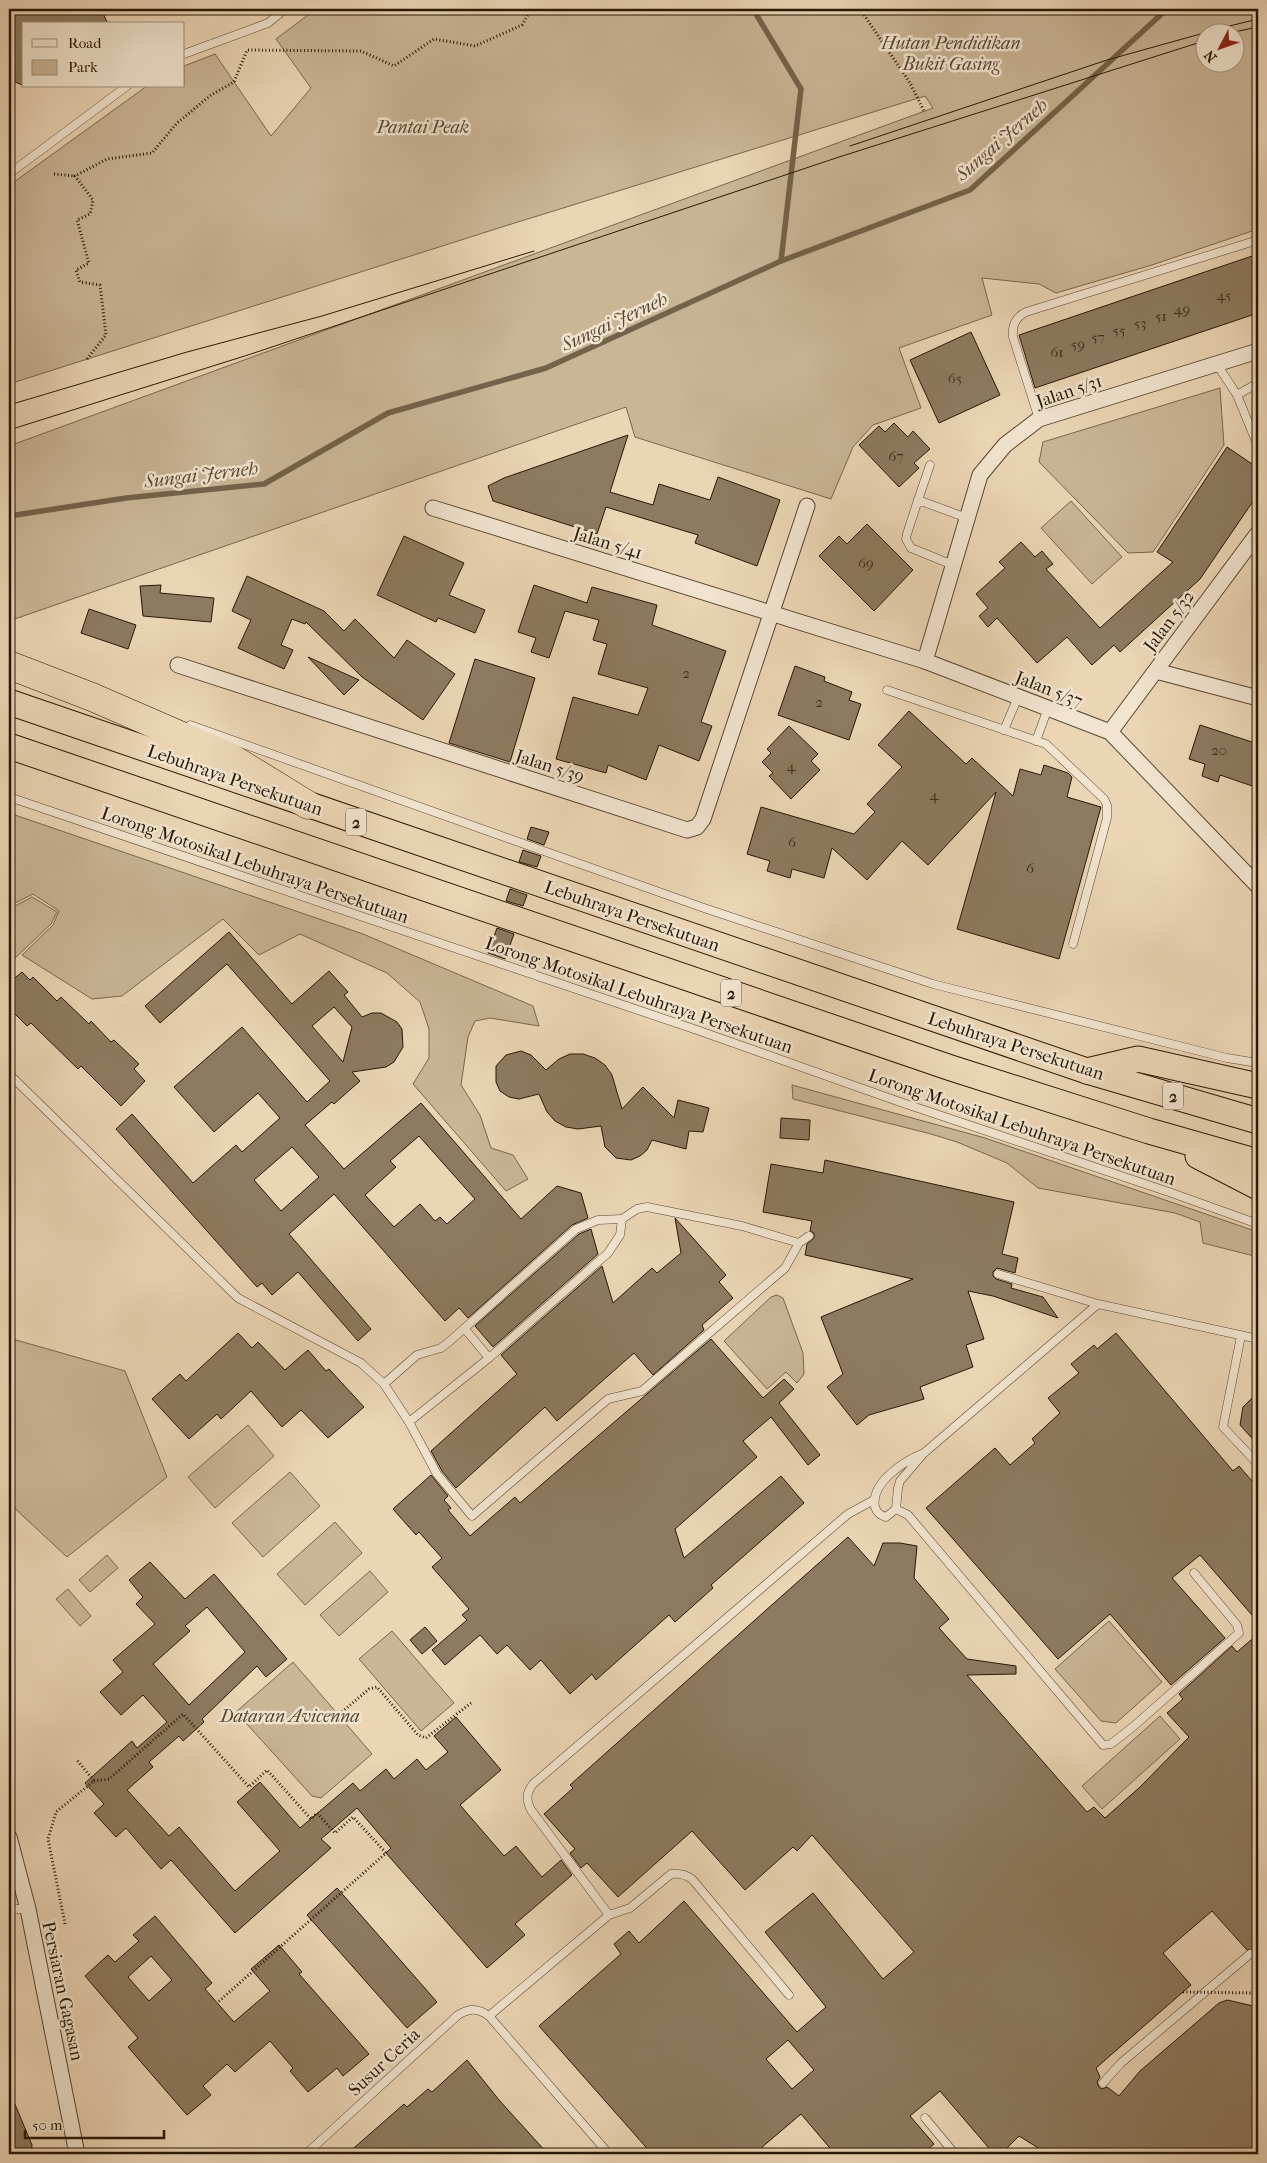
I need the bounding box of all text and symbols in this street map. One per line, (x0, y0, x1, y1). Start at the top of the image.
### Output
legend (22, 22, 185, 88)
north arrow (1194, 22, 1244, 72)
park label: Hutan Pendidikan Bukit Gasing (880, 33, 1021, 75)
text: Road (68, 34, 102, 52)
text: N (1200, 46, 1220, 66)
text: Park (68, 58, 98, 76)
water label: Sungai Jerneh (951, 94, 1052, 186)
park label: Pantai Peak (376, 117, 469, 138)
house number: 45 (1217, 286, 1231, 304)
water label: Sungai Jerneh (557, 288, 671, 356)
house number: 49 (1174, 300, 1190, 318)
house number: 51 (1155, 307, 1167, 325)
house number: 53 (1134, 314, 1146, 332)
house number: 55 (1113, 321, 1125, 339)
house number: 57 (1091, 328, 1105, 346)
house number: 59 (1071, 335, 1085, 353)
house number: 61 (1050, 343, 1064, 361)
house number: 65 (948, 369, 962, 387)
street label: Jalan 5/31 (1032, 370, 1105, 413)
house number: 67 (888, 447, 904, 465)
water label: Sungai Jerneh (142, 457, 259, 493)
street label: Jalan 5/41 (569, 522, 645, 564)
house number: 69 (858, 554, 874, 572)
street label: Jalan 5/32 (1138, 587, 1199, 658)
house number: 2 (682, 664, 690, 682)
street label: Jalan 5/37 (1010, 666, 1086, 712)
house number: 2 (815, 693, 823, 711)
street label: Lebuhraya Persekutuan (144, 741, 326, 821)
house number: 20 (1211, 741, 1227, 759)
street label: Jalan 5/39 (511, 745, 587, 787)
house number: 4 (787, 757, 797, 775)
house number: 4 (930, 786, 940, 804)
street label: Lorong Motosikal Lebuhraya Persekutuan (98, 803, 412, 928)
road number: 2 (346, 809, 366, 836)
house number: 6 (788, 833, 797, 851)
house number: 6 (1026, 859, 1035, 877)
street label: Lebuhraya Persekutuan (541, 877, 723, 957)
street label: Lorong Motosikal Lebuhraya Persekutuan (482, 933, 796, 1058)
road number: 2 (721, 980, 741, 1006)
street label: Lebuhraya Persekutuan (925, 1008, 1107, 1085)
street label: Lorong Motosikal Lebuhraya Persekutuan (865, 1065, 1179, 1190)
road number: 2 (1163, 1082, 1183, 1110)
park label: Dataran Avicenna (219, 1706, 360, 1727)
street label: Persiaran Gagasan (37, 1919, 88, 2063)
street label: Susur Ceria (344, 2024, 425, 2101)
scale bar (25, 2108, 164, 2140)
text: 50 m (32, 2116, 63, 2134)

